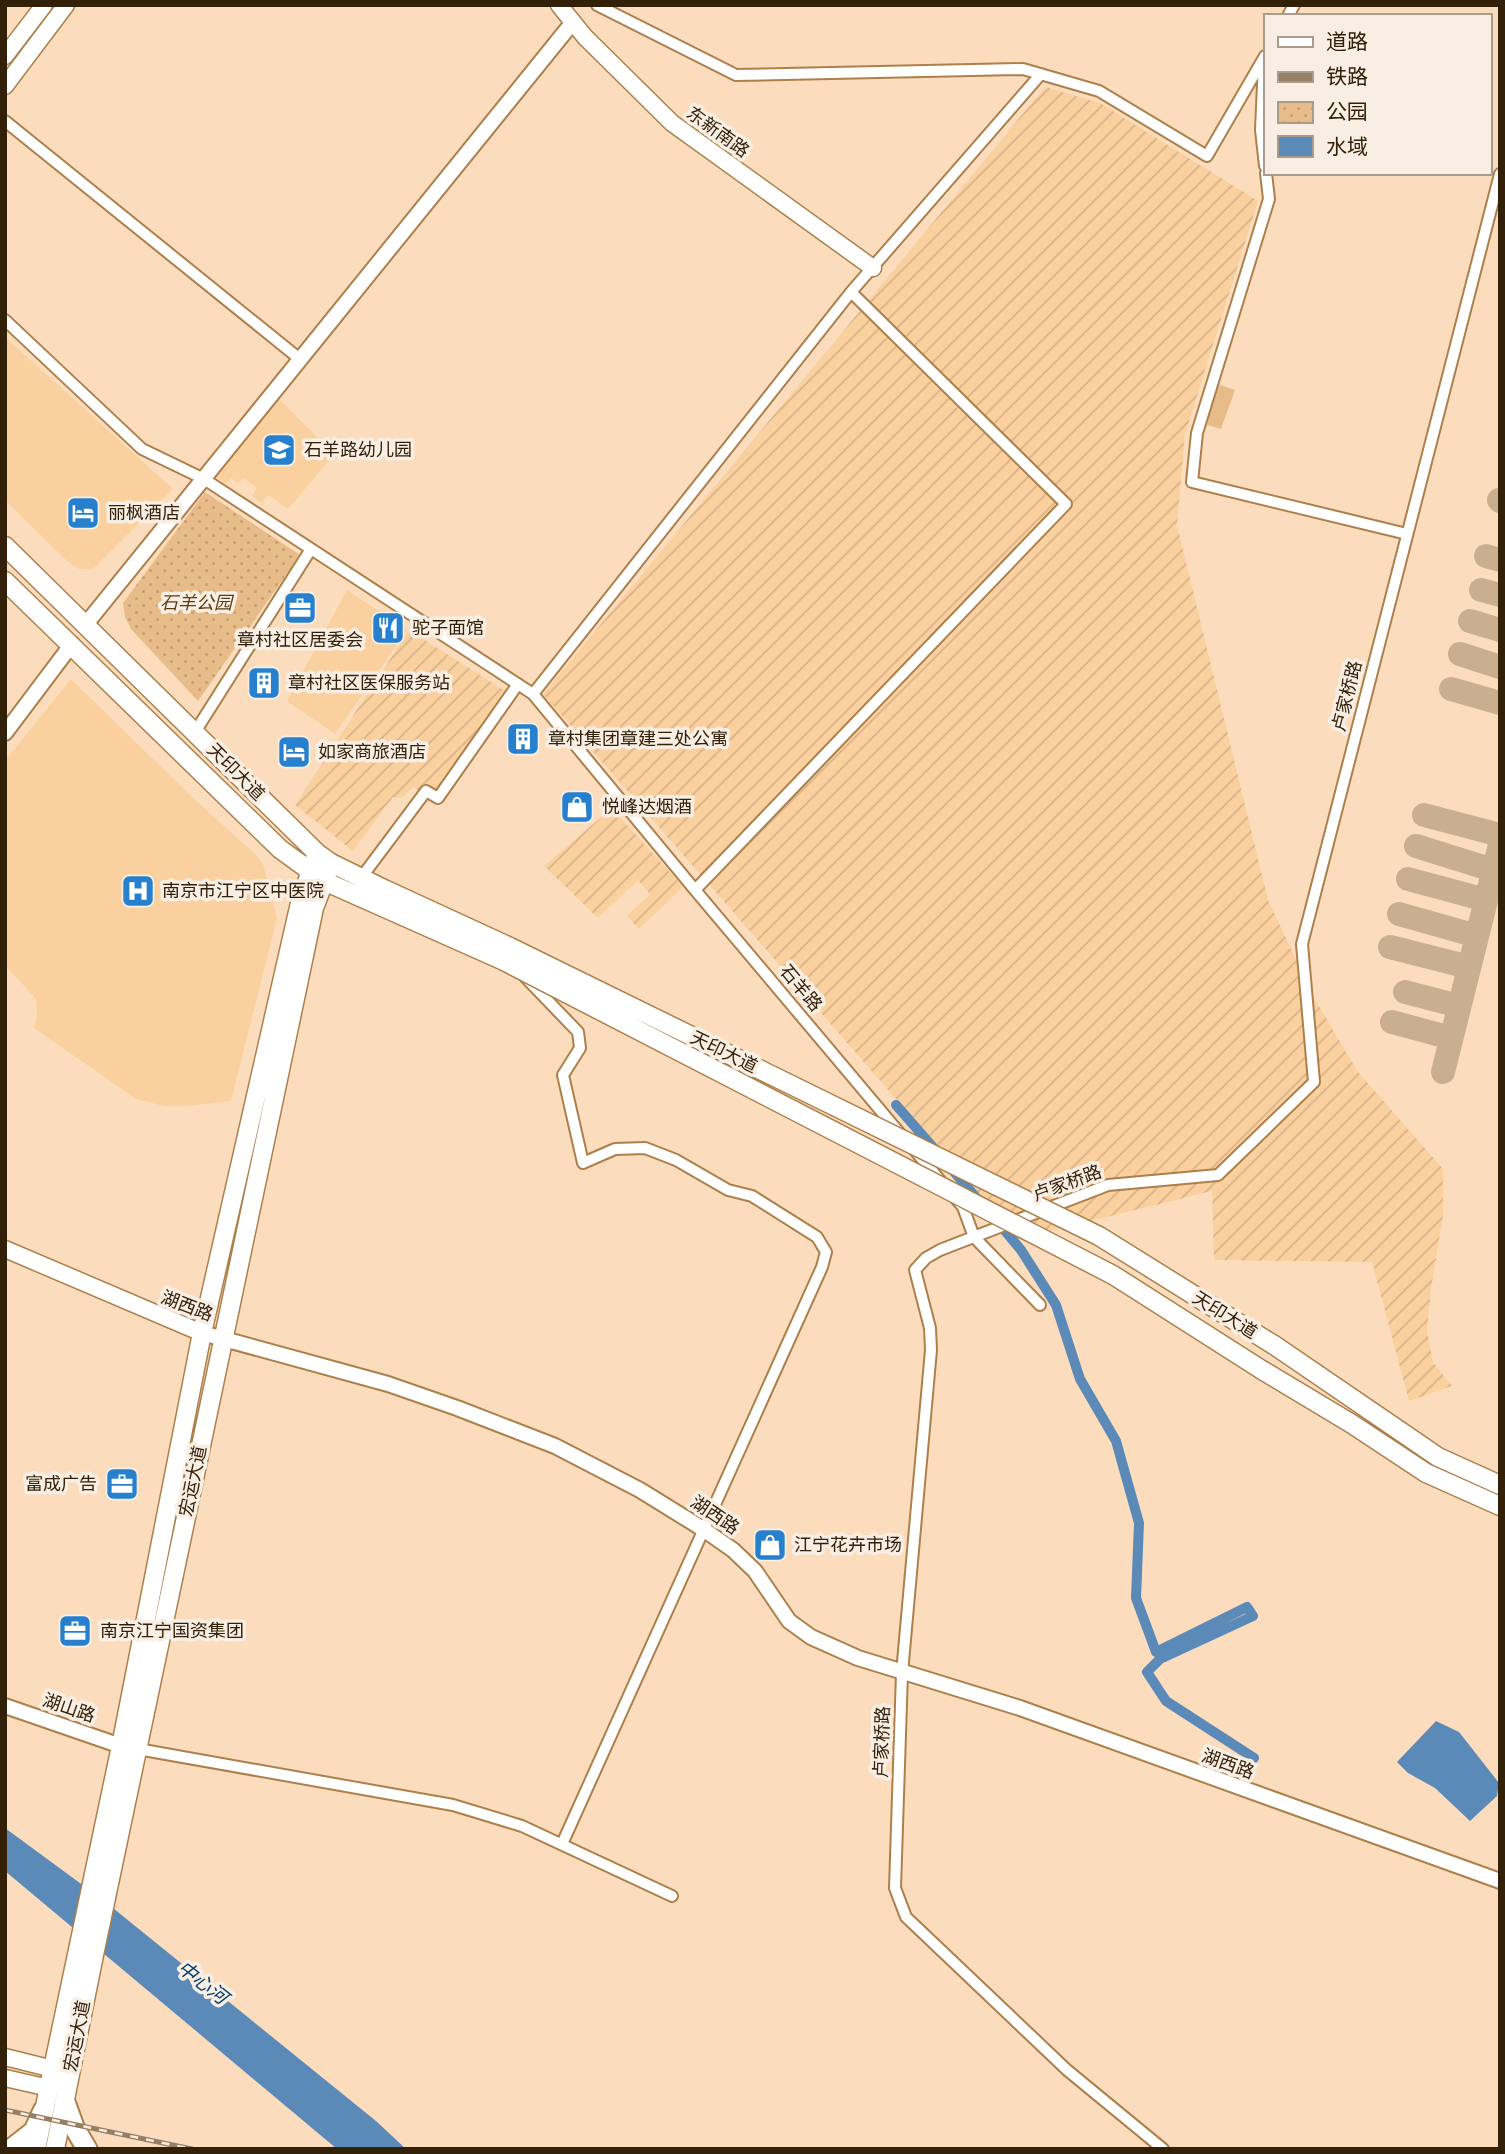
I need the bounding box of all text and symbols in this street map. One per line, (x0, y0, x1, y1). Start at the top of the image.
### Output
legend (1264, 14, 1491, 175)
text: 道路 (1326, 30, 1368, 54)
text: 铁路 (1326, 65, 1368, 89)
text: 公园 (1326, 100, 1368, 124)
street label: 东新南路 (683, 103, 753, 161)
text: 水域 (1326, 135, 1368, 159)
school or university icon: 石羊路幼儿园 (260, 431, 298, 469)
place label: 石羊路幼儿园 (304, 440, 412, 460)
hotel icon: 丽枫酒店 (64, 494, 102, 532)
place label: 丽枫酒店 (108, 503, 180, 523)
office icon: 章村社区居委会 (281, 589, 319, 627)
park label: 石羊公园 (160, 593, 235, 613)
restaurant icon: 驼子面馆 (369, 609, 407, 647)
place label: 驼子面馆 (412, 618, 484, 638)
place label: 章村社区居委会 (237, 630, 363, 650)
street label: 卢家桥路 (1329, 659, 1365, 733)
building icon: 章村社区医保服务站 (245, 664, 283, 702)
place label: 章村社区医保服务站 (288, 673, 450, 693)
building icon: 章村集团章建三处公寓 (504, 720, 542, 758)
place label: 章村集团章建三处公寓 (548, 729, 728, 749)
hotel icon: 如家商旅酒店 (275, 733, 313, 771)
street label: 天印大道 (203, 739, 269, 805)
place label: 如家商旅酒店 (318, 742, 426, 762)
shop icon: 悦峰达烟酒 (558, 788, 596, 826)
place label: 悦峰达烟酒 (602, 797, 692, 817)
hospital icon: 南京市江宁区中医院 (119, 872, 157, 910)
place label: 南京市江宁区中医院 (162, 881, 324, 901)
street label: 石羊路 (776, 961, 826, 1015)
street label: 天印大道 (687, 1027, 761, 1077)
street label: 卢家桥路 (1030, 1161, 1104, 1205)
street label: 湖西路 (158, 1287, 216, 1325)
street label: 天印大道 (1189, 1287, 1261, 1343)
street label: 宏运大道 (176, 1444, 210, 1518)
office icon: 富成广告 (103, 1465, 141, 1503)
place label: 富成广告 (25, 1474, 97, 1494)
street label: 湖西路 (687, 1492, 743, 1538)
shop icon: 江宁花卉市场 (751, 1526, 789, 1564)
place label: 江宁花卉市场 (794, 1535, 902, 1555)
office icon: 南京江宁国资集团 (56, 1612, 94, 1650)
place label: 南京江宁国资集团 (100, 1621, 244, 1641)
street label: 湖山路 (40, 1690, 98, 1726)
street label: 卢家桥路 (871, 1706, 893, 1778)
street label: 湖西路 (1199, 1745, 1257, 1783)
water label: 中心河 (174, 1957, 235, 2011)
street label: 宏运大道 (60, 1999, 94, 2073)

